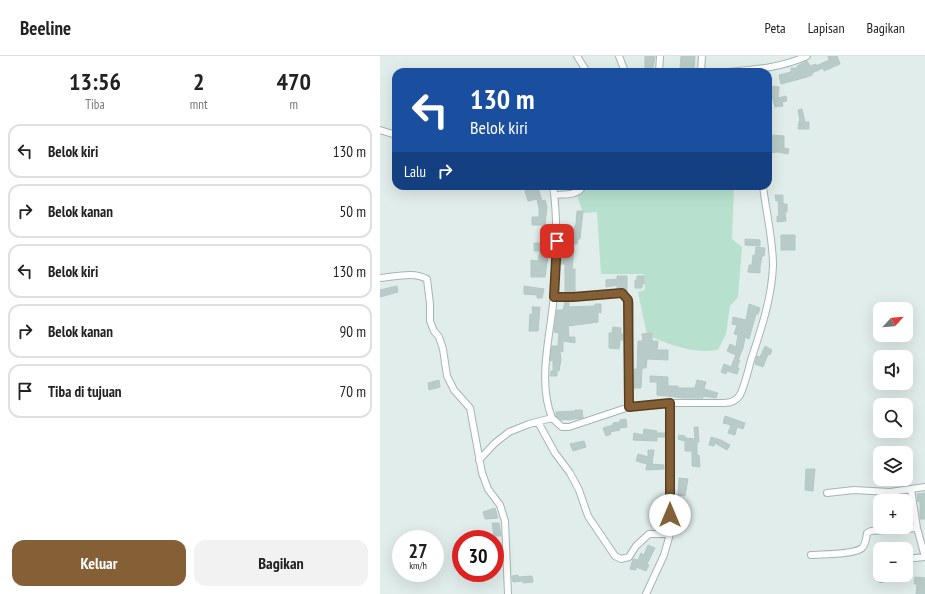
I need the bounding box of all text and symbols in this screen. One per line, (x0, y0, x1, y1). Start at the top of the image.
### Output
text: Beeline (20, 16, 71, 40)
text: Peta (765, 19, 786, 37)
text: Lapisan (808, 19, 845, 37)
text: Bagikan (867, 19, 905, 37)
text: 13:56 (69, 66, 121, 97)
text: 2 (193, 66, 204, 97)
text: 470 (277, 66, 311, 97)
text: 130 m (470, 80, 534, 117)
icon: left (404, 84, 456, 136)
text: Tiba (85, 96, 105, 113)
text: mnt (190, 96, 208, 113)
text: m (290, 96, 298, 113)
text: Belok kiri (470, 116, 528, 139)
icon: left (14, 140, 36, 162)
text: Belok kiri (48, 142, 98, 161)
text: 130 m (333, 142, 366, 161)
icon: right (434, 160, 456, 182)
text: Lalu (404, 162, 426, 181)
icon: right (14, 200, 36, 222)
text: Belok kanan (48, 202, 113, 221)
text: 50 m (340, 202, 366, 221)
pin (540, 224, 574, 258)
icon: arrive (546, 230, 568, 252)
icon: left (14, 260, 36, 282)
text: Belok kiri (48, 262, 98, 281)
text: 130 m (333, 262, 366, 281)
north arrow (873, 302, 913, 342)
map controls (873, 302, 913, 582)
icon: right (14, 320, 36, 342)
text: Belok kanan (48, 322, 113, 341)
text: 90 m (340, 322, 366, 341)
button: sound (873, 350, 913, 390)
icon: arrive (14, 380, 36, 402)
text: Tiba di tujuan (48, 382, 122, 401)
text: 70 m (340, 382, 366, 401)
button: search (873, 398, 913, 438)
button: layers (873, 446, 913, 486)
position arrow (649, 494, 691, 536)
button: + (873, 494, 913, 534)
speed limit sign: 30 (452, 530, 504, 582)
text: 27 (408, 538, 428, 564)
button: Keluar (12, 540, 186, 586)
button: Bagikan (194, 540, 368, 586)
button: − (873, 542, 913, 582)
text: km/h (409, 559, 427, 572)

